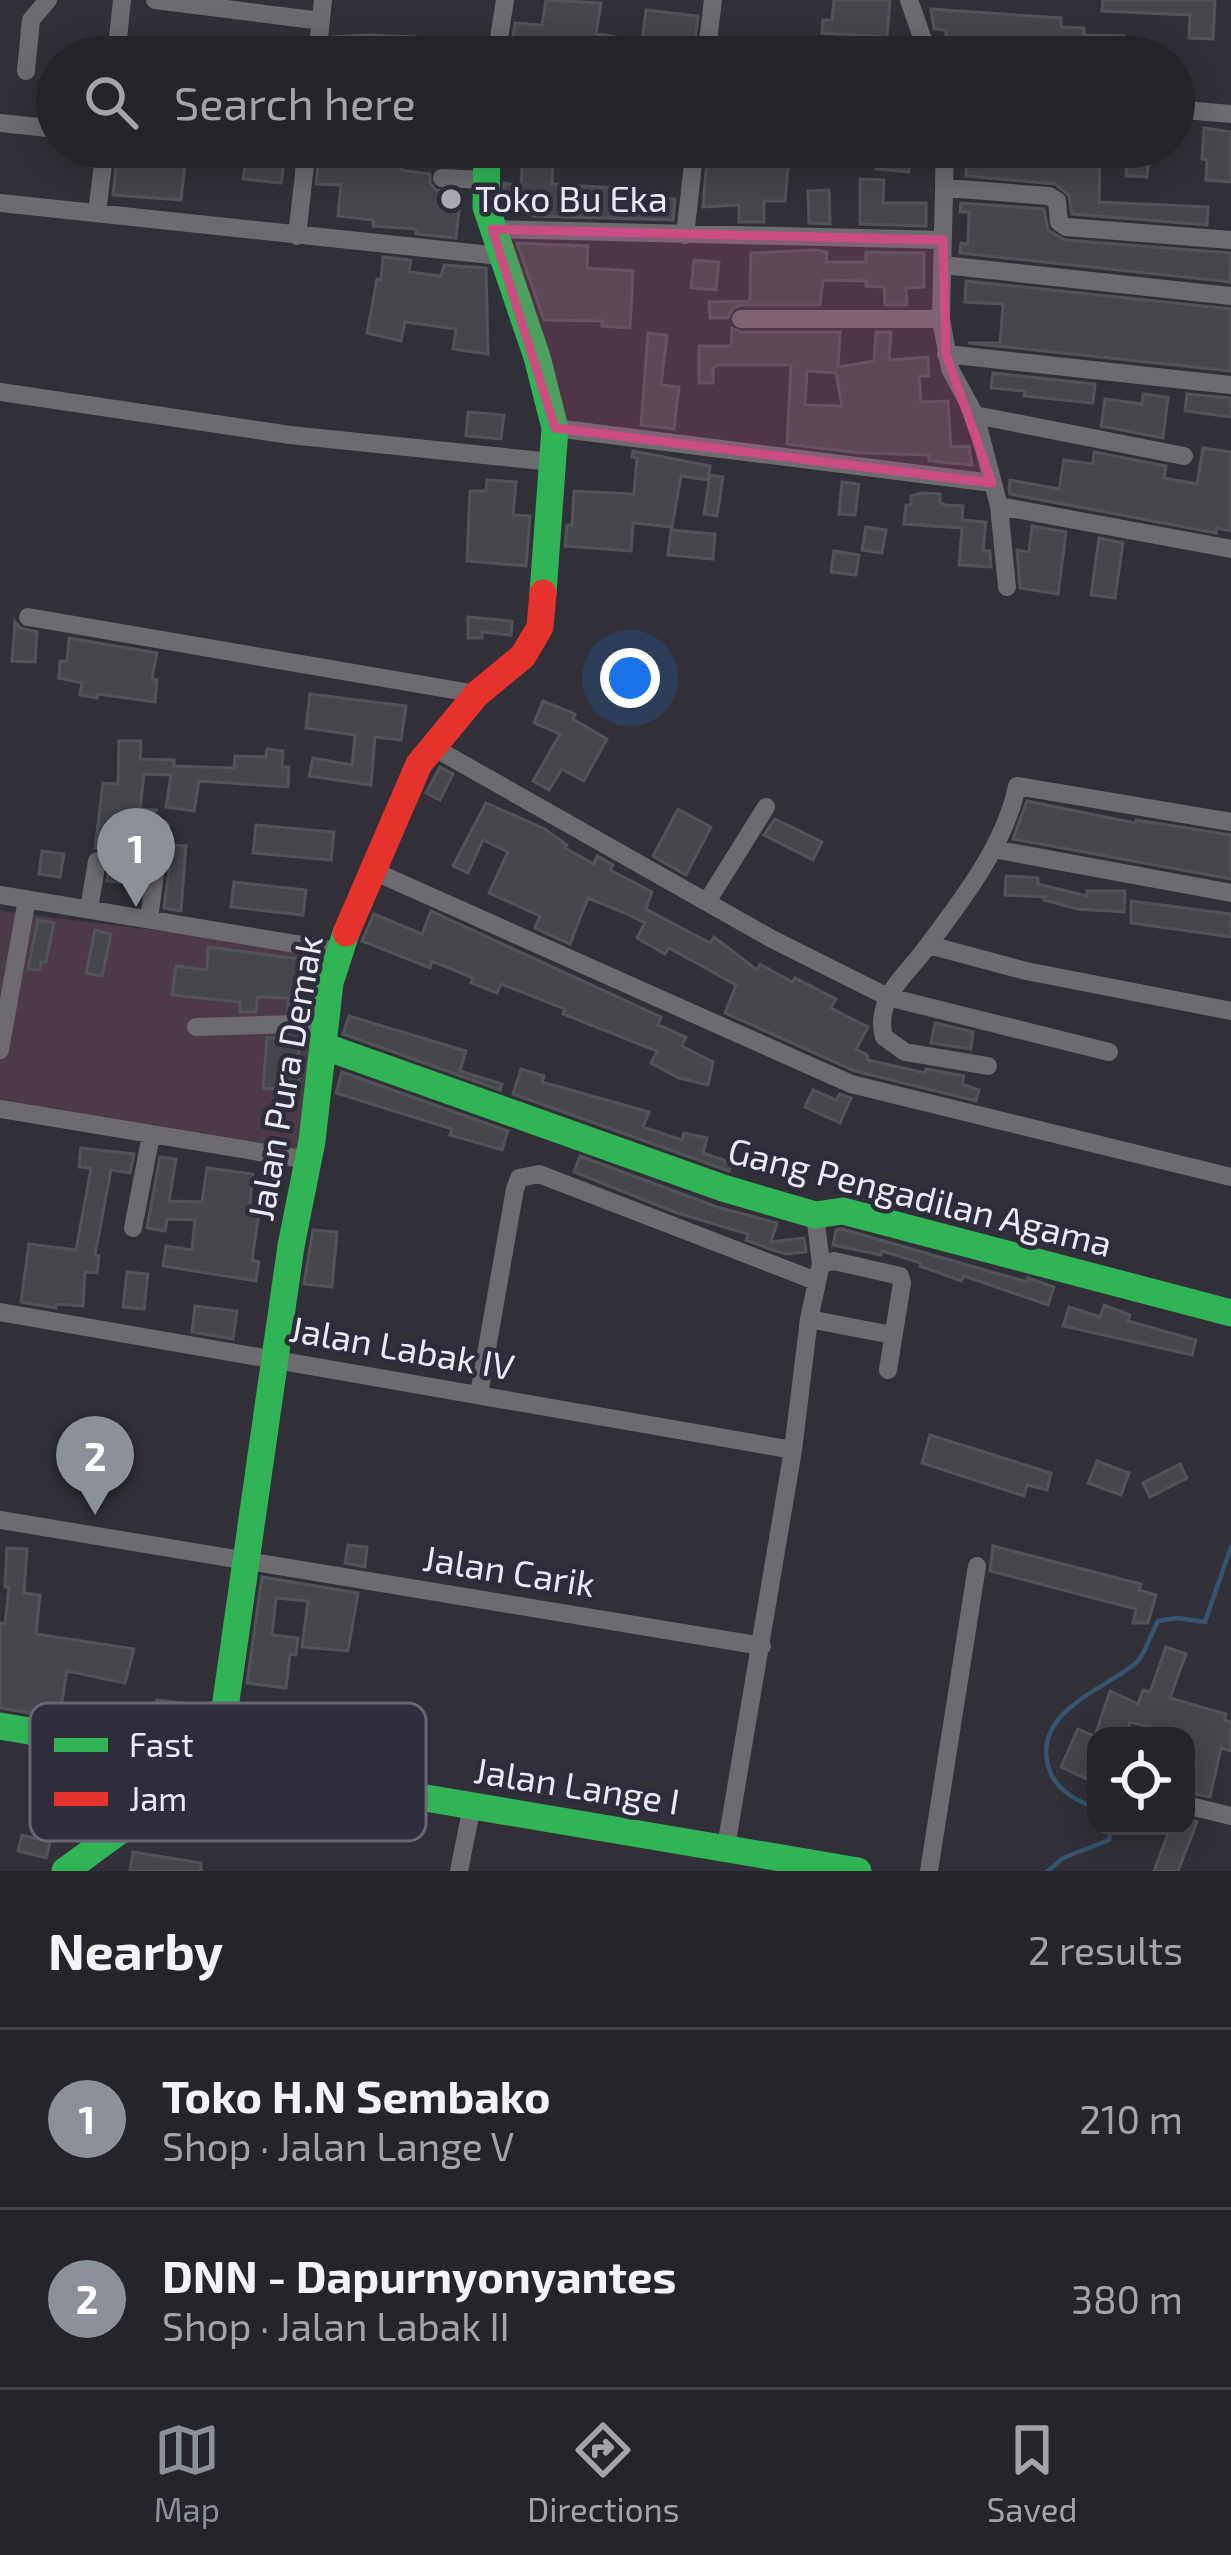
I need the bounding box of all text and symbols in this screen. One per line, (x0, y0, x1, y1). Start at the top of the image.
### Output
search box (36, 36, 1195, 168)
icon: search (78, 69, 144, 135)
text: Search here (174, 75, 416, 129)
place label: Toko Bu Eka (475, 176, 668, 219)
marker: Toko Bu Eka (438, 186, 464, 212)
your location (600, 648, 660, 708)
pin: 1 (97, 808, 175, 907)
street label: Jalan Pura Demak (237, 932, 330, 1223)
street label: Gang Pengadilan Agama (724, 1127, 1117, 1264)
street label: Jalan Labak IV (287, 1306, 518, 1387)
pin: 2 (56, 1416, 134, 1515)
street label: Jalan Carik (420, 1535, 598, 1604)
legend (30, 1703, 426, 1841)
text: Fast (129, 1724, 193, 1764)
map controls (1087, 1727, 1195, 1835)
button: locate (1087, 1727, 1195, 1835)
street label: Jalan Lange I (471, 1747, 683, 1822)
text: Jam (129, 1778, 187, 1818)
text: Nearby (48, 1919, 223, 1980)
text: 2 results (1028, 1926, 1183, 1973)
text: Toko H.N Sembako (162, 2068, 551, 2122)
text: 1 (79, 2095, 95, 2142)
text: 210 m (1079, 2095, 1183, 2142)
text: Shop · Jalan Lange V (162, 2122, 514, 2169)
text: DNN - Dapurnyonyantes (162, 2248, 676, 2302)
text: 2 (76, 2275, 98, 2322)
text: 380 m (1071, 2275, 1183, 2322)
text: Shop · Jalan Labak II (162, 2302, 510, 2349)
tab: Map (154, 2417, 220, 2529)
tab: Directions (527, 2417, 679, 2529)
tab: Saved (987, 2417, 1077, 2529)

